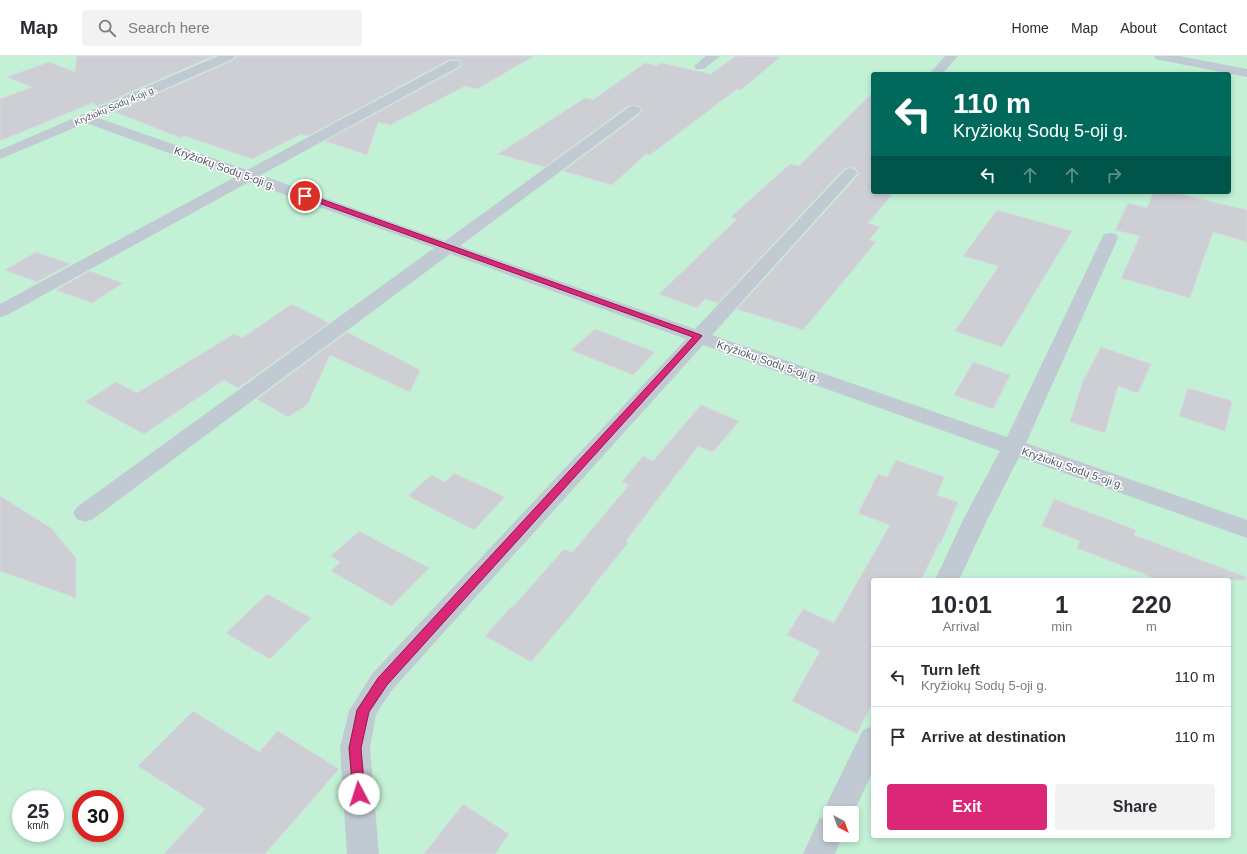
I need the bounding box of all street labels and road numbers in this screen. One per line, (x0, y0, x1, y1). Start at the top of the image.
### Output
street label: Kryžiokų Sodų 4-oji g. (73, 84, 157, 128)
street label: Kryžiokų Sodų 5-oji g. (173, 144, 277, 192)
street label: Kryžiokų Sodų 5-oji g. (715, 338, 821, 384)
street label: Kryžiokų Sodų 5-oji g. (1020, 445, 1126, 491)

